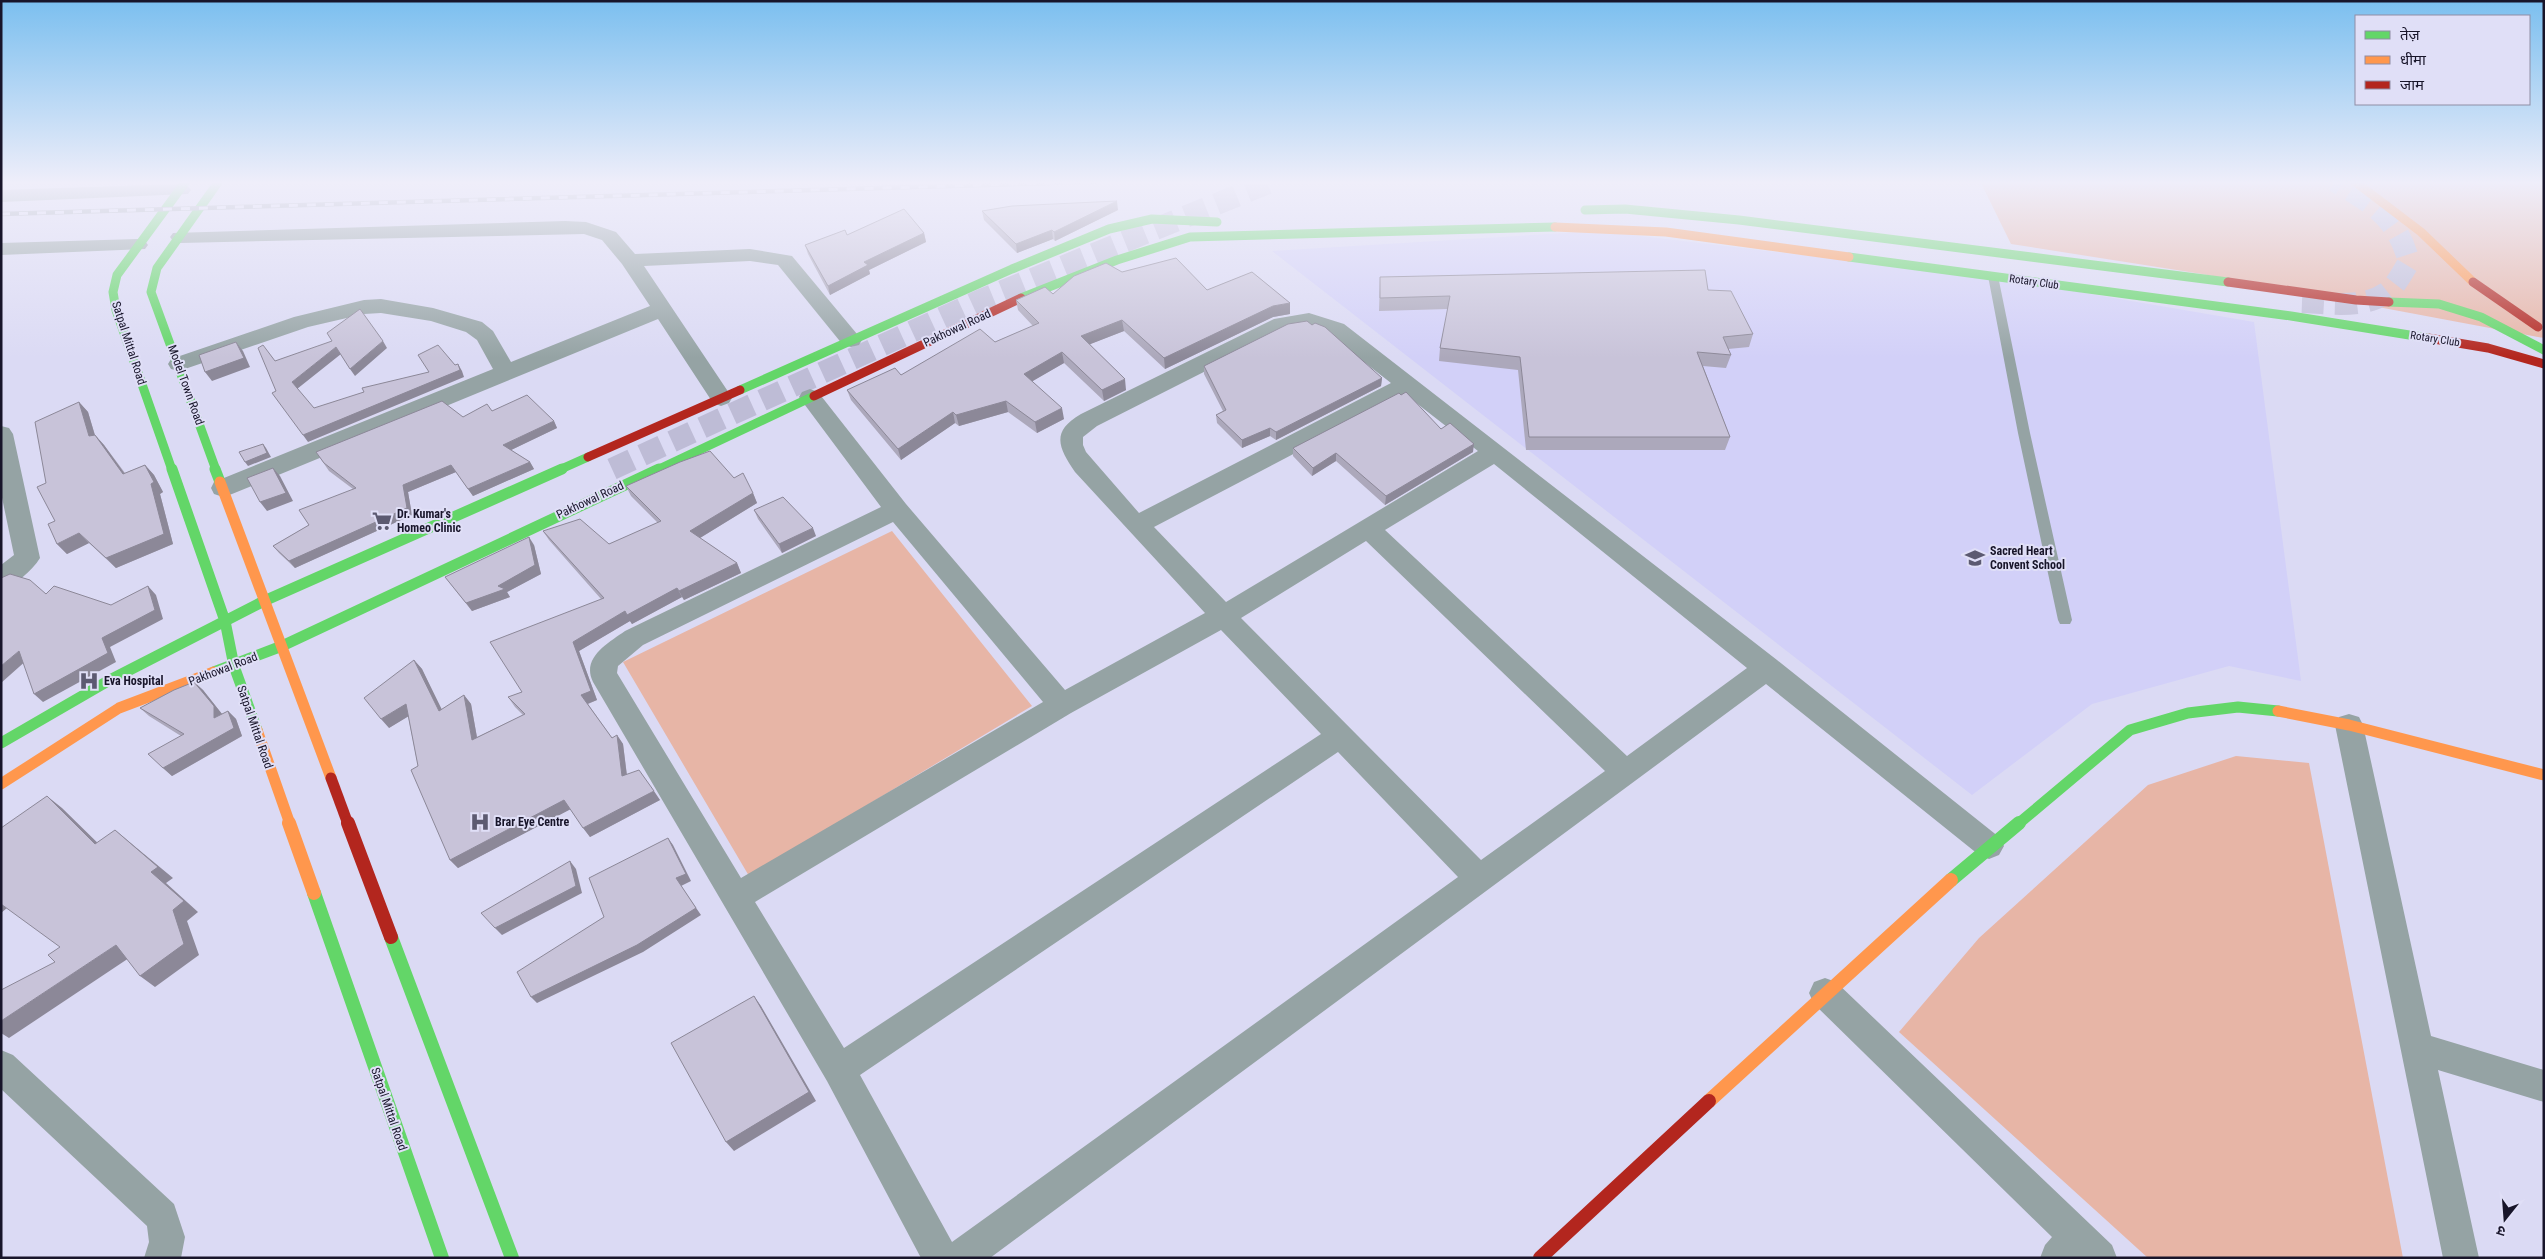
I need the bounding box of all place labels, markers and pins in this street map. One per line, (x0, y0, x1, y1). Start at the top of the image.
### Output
place label: Dr. Kumar's Homeo Clinic (397, 507, 462, 535)
supermarket icon: Dr. Kumar's Homeo Clinic (371, 510, 393, 532)
place label: Sacred Heart Convent School (1990, 544, 2065, 572)
school or university icon: Sacred Heart Convent School (1964, 547, 1986, 569)
hospital icon: Eva Hospital (78, 670, 100, 692)
place label: Eva Hospital (104, 674, 164, 688)
hospital icon: Brar Eye Centre (469, 811, 491, 833)
place label: Brar Eye Centre (495, 815, 569, 829)

